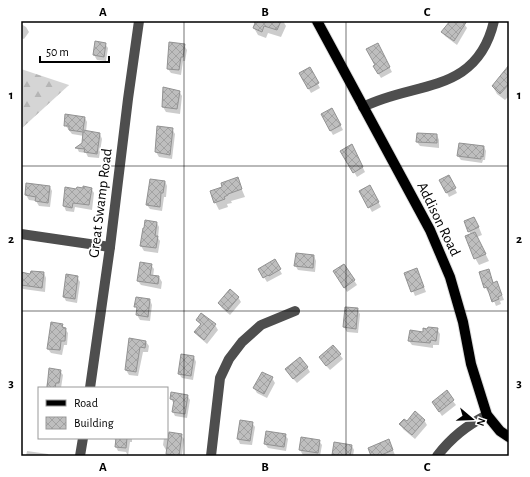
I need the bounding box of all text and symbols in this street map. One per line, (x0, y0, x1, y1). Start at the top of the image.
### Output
text: A (99, 6, 107, 19)
text: B (261, 6, 269, 19)
text: C (424, 6, 431, 19)
scale bar (40, 38, 109, 64)
text: 50 m (46, 46, 69, 58)
text: 1 (9, 89, 13, 102)
text: 1 (517, 89, 521, 102)
street label: Great Swamp Road (86, 147, 115, 259)
street label: Addison Road (414, 180, 463, 259)
text: 2 (8, 233, 14, 246)
text: 2 (516, 233, 522, 246)
text: 3 (8, 377, 14, 390)
text: 3 (516, 377, 522, 390)
legend (38, 387, 168, 439)
text: Road (74, 397, 98, 409)
north arrow (452, 399, 492, 439)
text: Building (74, 417, 114, 429)
text: N (475, 417, 487, 428)
text: A (99, 461, 107, 474)
text: B (261, 461, 269, 474)
text: C (424, 461, 431, 474)

